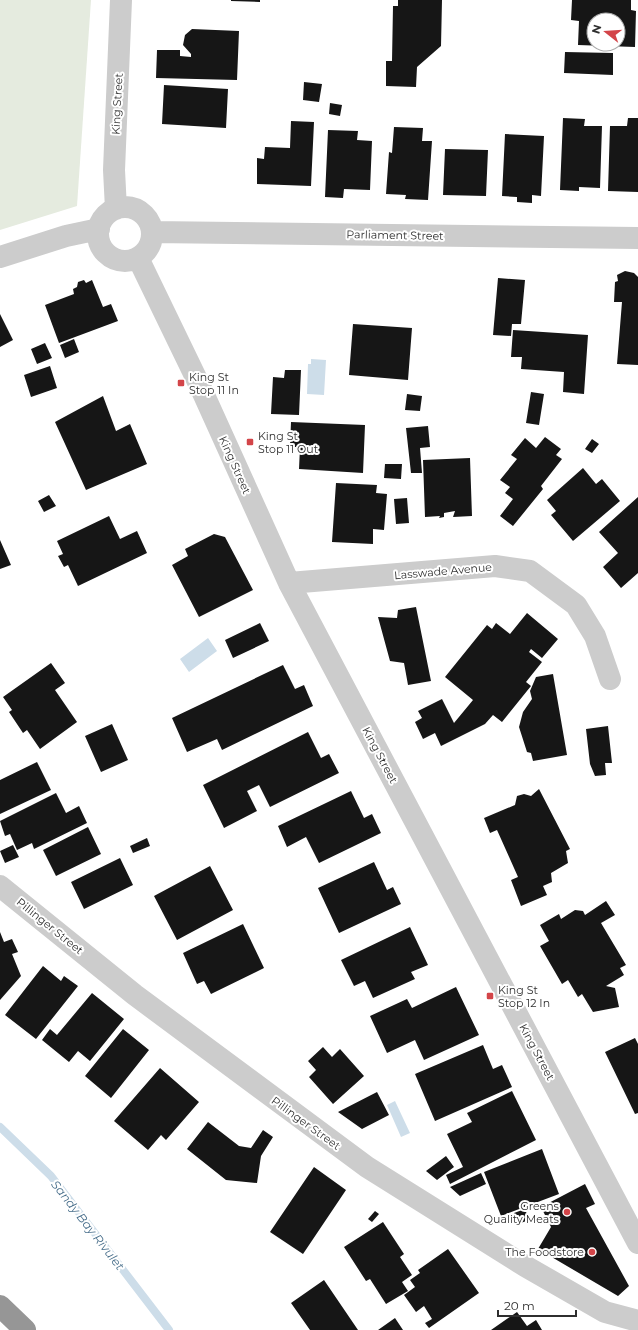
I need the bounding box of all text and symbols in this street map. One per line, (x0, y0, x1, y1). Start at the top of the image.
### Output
north arrow (586, 12, 626, 52)
text: N (588, 23, 604, 35)
street label: King Street (108, 72, 126, 135)
street label: Parliament Street (346, 227, 444, 243)
place label: King St Stop 11 In (189, 370, 239, 397)
marker: King St Stop 11 In (176, 378, 186, 388)
place label: King St Stop 11 Out (258, 429, 319, 456)
street label: King Street (216, 434, 254, 497)
marker: King St Stop 11 Out (245, 437, 255, 447)
street label: Lasswade Avenue (394, 560, 493, 582)
street label: King Street (359, 724, 401, 786)
street label: Pillinger Street (14, 895, 87, 958)
place label: King St Stop 12 In (498, 983, 550, 1010)
marker: King St Stop 12 In (485, 991, 495, 1001)
street label: King Street (516, 1021, 558, 1083)
street label: Pillinger Street (269, 1093, 344, 1153)
water label: Sandy Bay Rivulet (48, 1177, 128, 1273)
place label: Greens Quality Meats (484, 1199, 560, 1226)
marker: Greens Quality Meats (562, 1207, 572, 1217)
place label: The Foodstore (505, 1245, 584, 1259)
marker: The Foodstore (587, 1247, 597, 1257)
scale bar (498, 1292, 576, 1318)
text: 20 m (504, 1298, 535, 1313)

